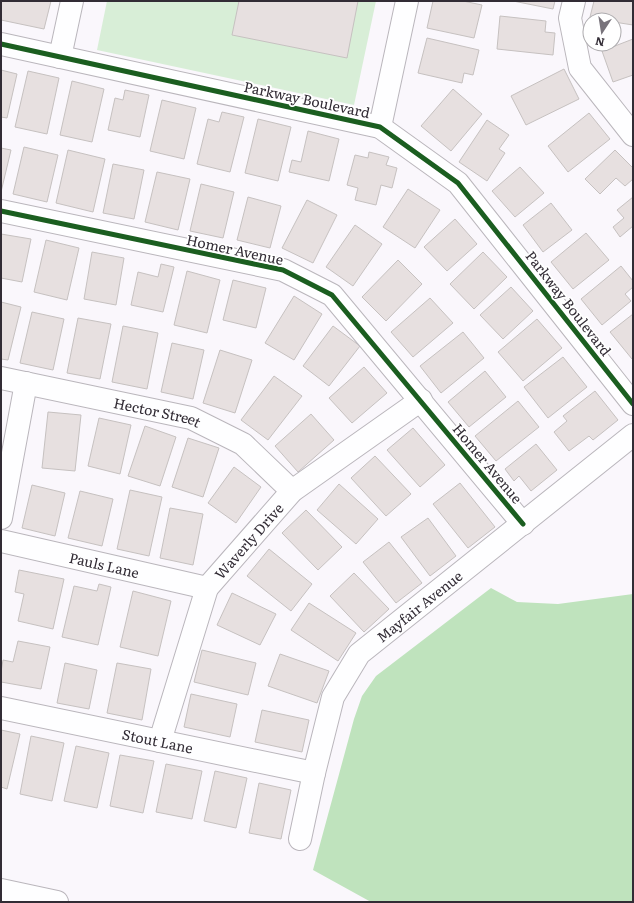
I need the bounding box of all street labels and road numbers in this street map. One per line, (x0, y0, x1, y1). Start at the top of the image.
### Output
street label: Parkway Boulevard (242, 76, 372, 122)
street label: Homer Avenue (185, 229, 285, 269)
street label: Parkway Boulevard (522, 246, 617, 360)
street label: Hector Street (112, 392, 205, 432)
street label: Homer Avenue (449, 419, 527, 507)
street label: Waverly Drive (210, 498, 287, 583)
street label: Pauls Lane (67, 547, 141, 582)
street label: Mayfair Avenue (372, 565, 466, 646)
street label: Stout Lane (121, 723, 195, 758)

